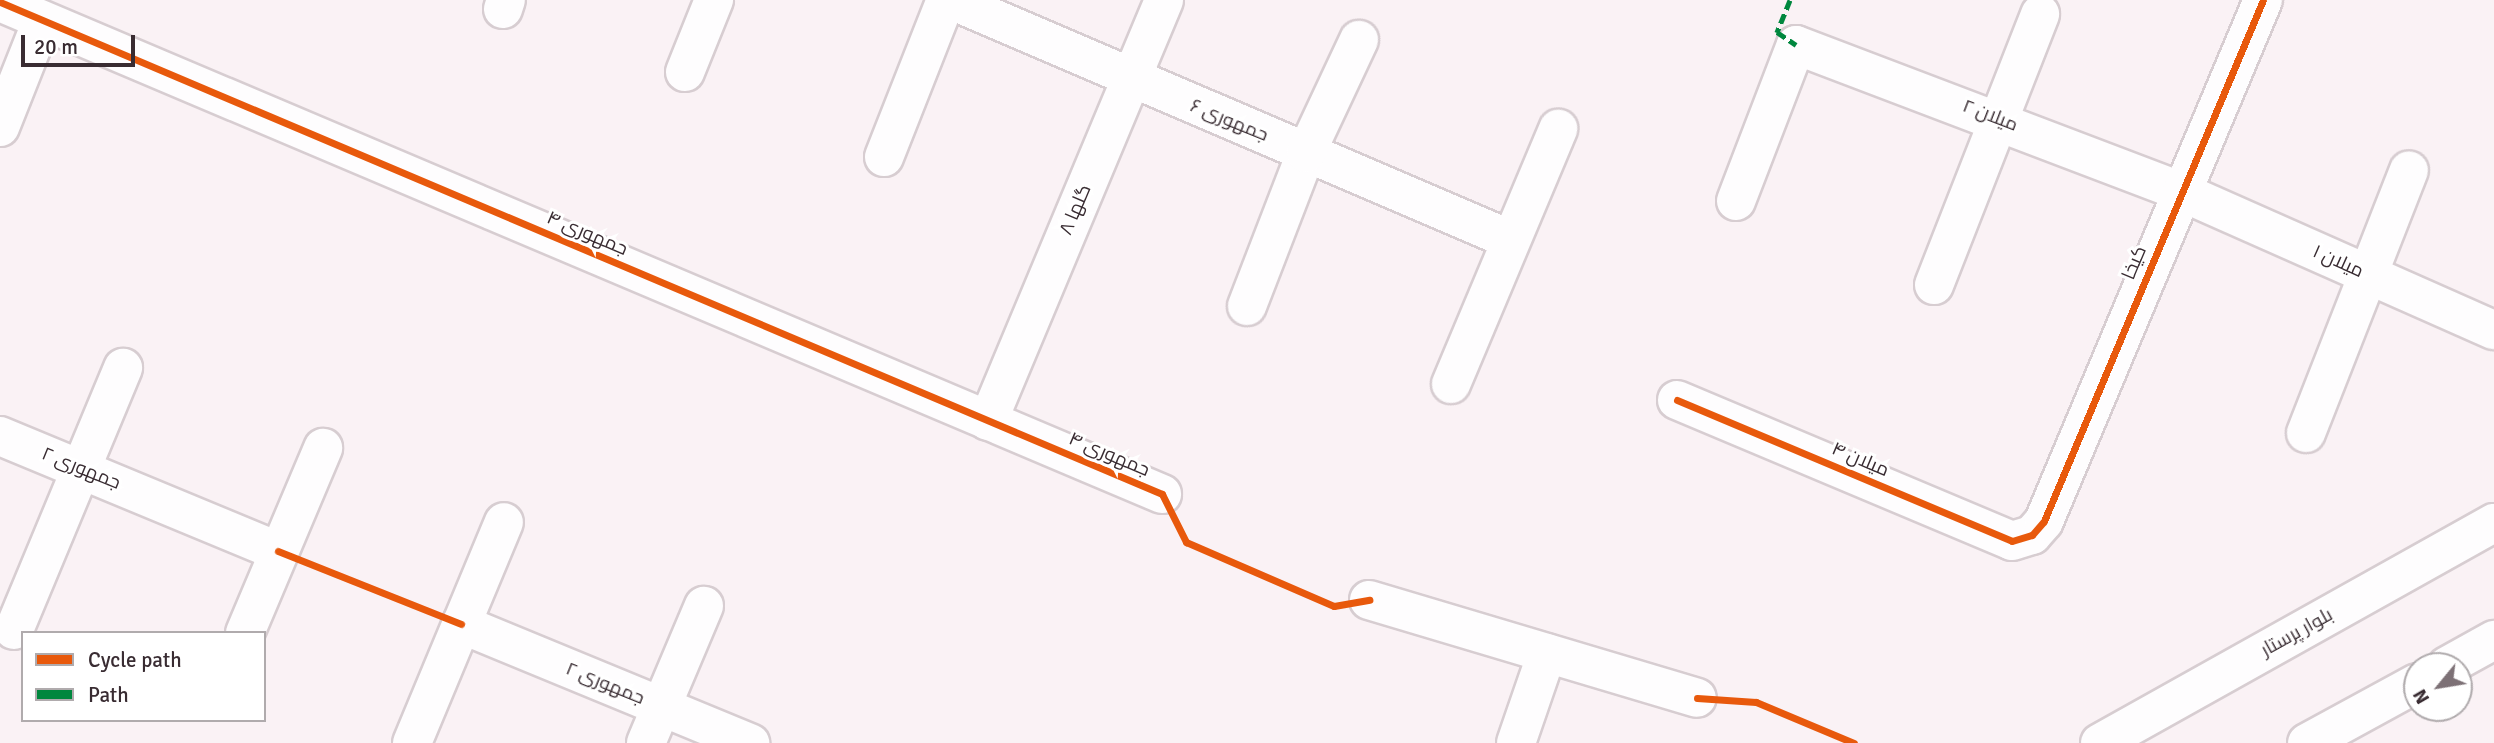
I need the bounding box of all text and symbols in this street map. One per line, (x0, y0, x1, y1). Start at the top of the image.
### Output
scale bar (24, 21, 138, 65)
text: 20 m (34, 34, 78, 60)
street label: جمهوری ۶ (1187, 95, 1271, 147)
street label: میلان ۲ (1959, 95, 2021, 137)
street label: گلها ۸ (1055, 181, 1097, 239)
street label: جمهوری ۴ (543, 207, 631, 261)
street label: میلان ۱ (2309, 241, 2367, 283)
street label: کیخا (2118, 243, 2152, 283)
street label: جمهوری ۴ (1065, 428, 1153, 482)
street label: میلان ۴ (1828, 438, 1892, 482)
street label: جمهوری ۲ (38, 443, 124, 495)
street label: بلوار پرستار (2257, 604, 2337, 662)
legend (21, 631, 266, 722)
text: Cycle path (88, 647, 182, 673)
north arrow (2403, 652, 2473, 722)
street label: جمهوری ۲ (562, 658, 648, 710)
text: Path (88, 682, 129, 708)
text: N (2408, 685, 2435, 708)

